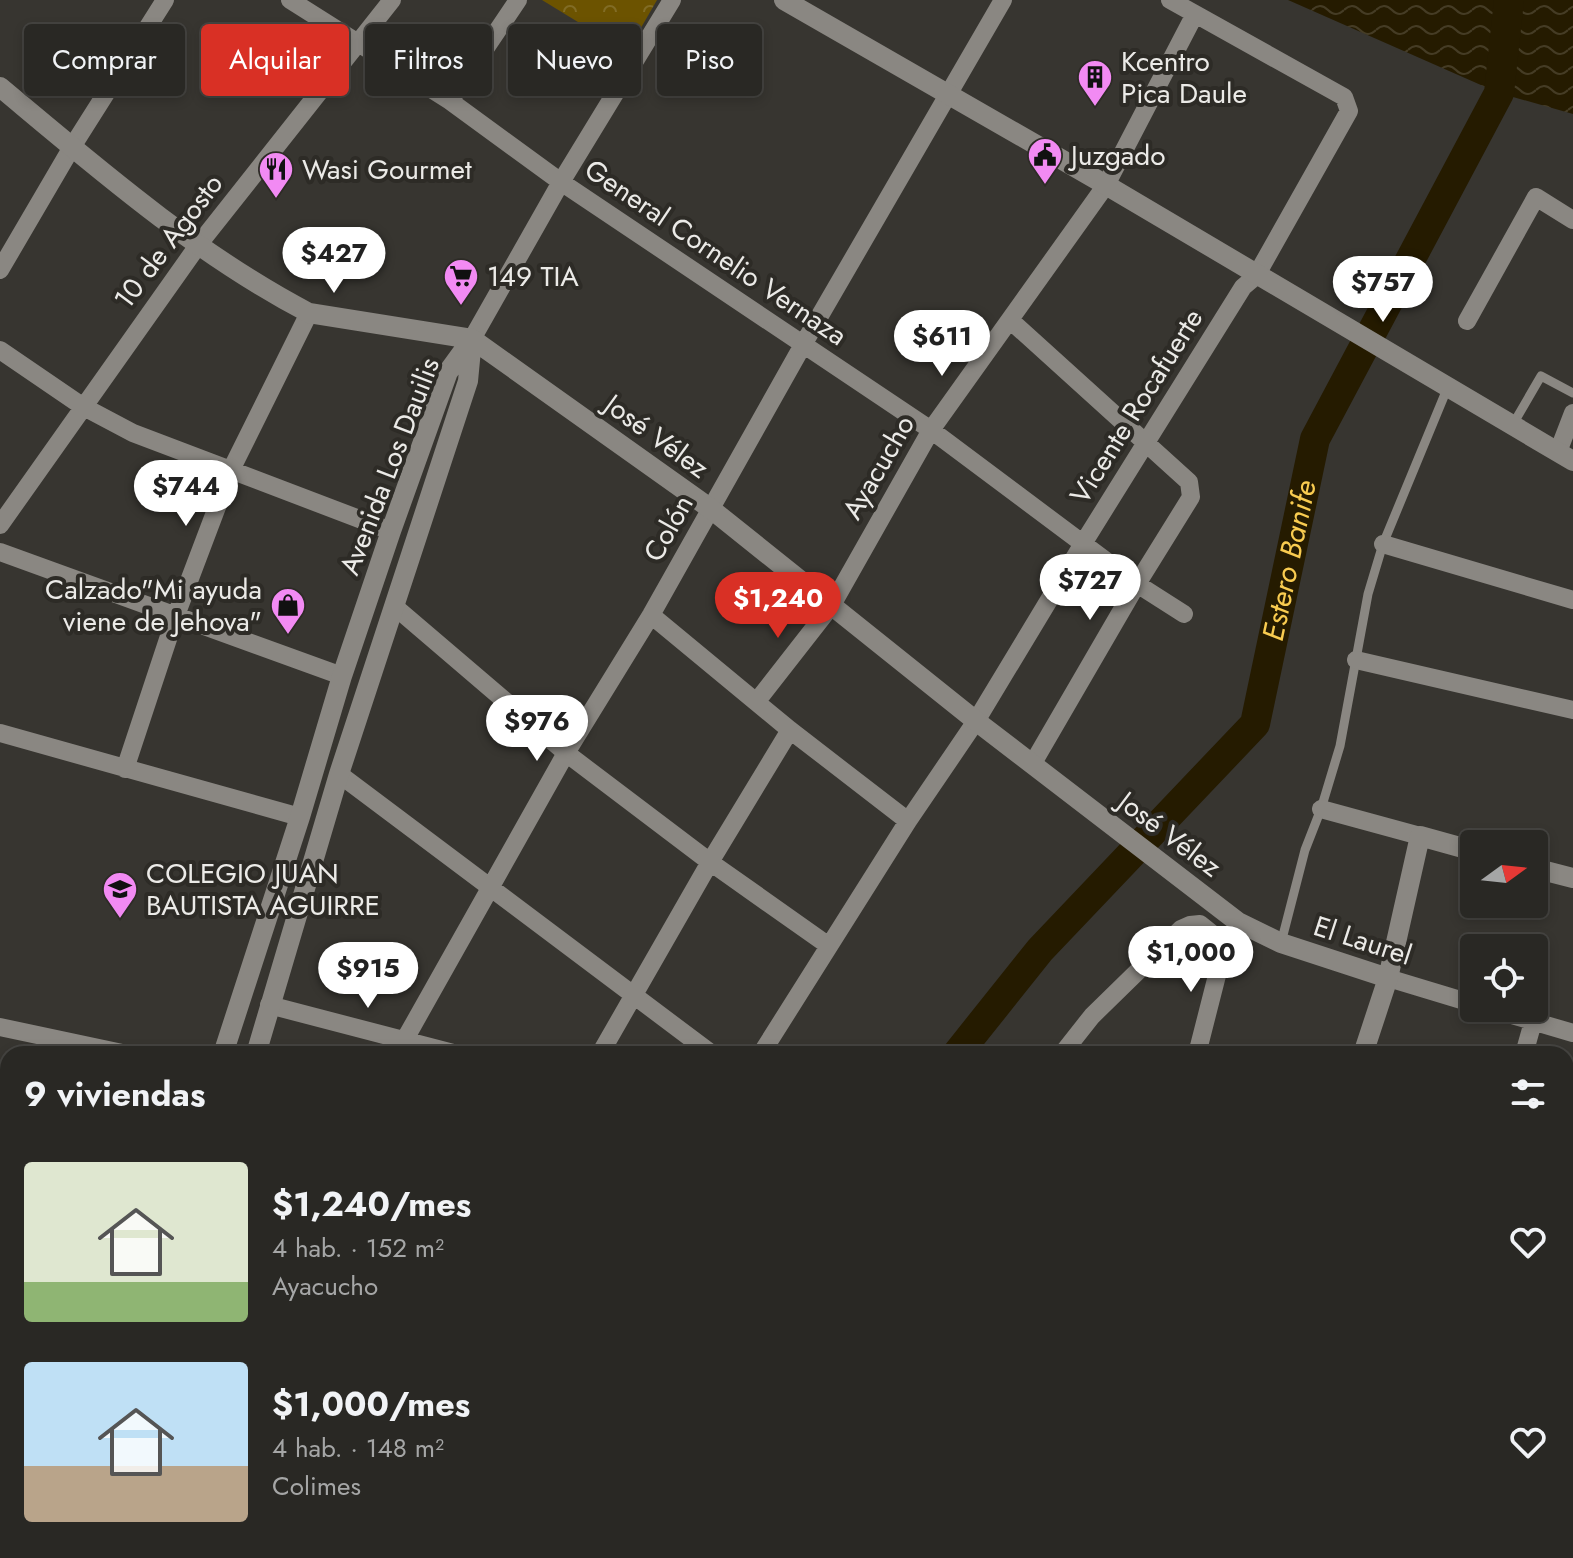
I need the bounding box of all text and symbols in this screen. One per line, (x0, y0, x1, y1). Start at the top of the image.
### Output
chip: Comprar (24, 24, 185, 96)
chip: Alquilar (201, 24, 349, 96)
chip: Filtros (365, 24, 492, 96)
chip: Nuevo (508, 24, 641, 96)
chip: Piso (657, 24, 762, 96)
place label: Kcentro Pica Daule (1121, 41, 1247, 114)
building icon: Kcentro Pica Daule (1076, 58, 1114, 108)
place label: Juzgado (1067, 135, 1166, 176)
public building icon: Juzgado (1026, 136, 1064, 186)
place label: Wasi Gourmet (302, 149, 472, 190)
street label: General Cornelio Vernaza (576, 149, 855, 356)
restaurant icon: Wasi Gourmet (257, 150, 295, 200)
street label: 10 de Agosto (104, 165, 233, 317)
pin: $427 (287, 227, 381, 295)
text: $427 (300, 234, 368, 272)
place label: 149 TIA (487, 256, 579, 297)
pin: $757 (1336, 256, 1430, 324)
supermarket icon: 149 TIA (442, 257, 480, 307)
text: $757 (1351, 263, 1415, 301)
street label: Vicente Rocafuerte (1060, 301, 1213, 512)
pin: $611 (895, 310, 989, 378)
text: $611 (912, 317, 972, 355)
street label: Avenida Los Dauilis (329, 351, 450, 581)
street label: José Vélez (593, 382, 717, 488)
street label: Ayacucho (832, 407, 925, 527)
pin: $744 (139, 460, 233, 528)
text: $744 (152, 467, 220, 505)
water label: Estero Banife (1251, 476, 1327, 645)
street label: Colón (633, 487, 704, 569)
pin: $727 (1043, 554, 1137, 622)
text: $727 (1058, 561, 1122, 599)
place label: Calzado"Mi ayuda viene de Jehova" (45, 569, 262, 642)
pin: $1,240 (713, 572, 843, 640)
text: $1,240 (733, 579, 823, 617)
shop icon: Calzado"Mi ayuda viene de Jehova" (269, 586, 307, 636)
pin: $976 (490, 695, 584, 763)
text: $976 (504, 702, 570, 740)
street label: José Vélez (1106, 779, 1230, 887)
north arrow (1460, 830, 1548, 918)
map controls (1460, 830, 1548, 1022)
place label: COLEGIO JUAN BAUTISTA AGUIRRE (146, 853, 380, 926)
school or university icon: COLEGIO JUAN BAUTISTA AGUIRRE (101, 870, 139, 920)
street label: El Laurel (1308, 905, 1417, 976)
pin: $1,000 (1126, 926, 1256, 994)
text: $1,000 (1146, 933, 1236, 971)
button: locate (1460, 934, 1548, 1022)
pin: $915 (321, 942, 415, 1010)
text: $915 (336, 949, 400, 987)
text: 9 viviendas (24, 1070, 205, 1119)
icon: filters (1506, 1072, 1550, 1116)
text: $1,240/mes (272, 1180, 471, 1229)
icon: home (88, 1194, 184, 1290)
icon: heart (1506, 1220, 1550, 1264)
text: 4 hab. · 152 m² (272, 1229, 444, 1267)
text: Ayacucho (272, 1267, 378, 1305)
text: $1,000/mes (272, 1380, 470, 1429)
icon: home (88, 1394, 184, 1490)
icon: heart (1506, 1420, 1550, 1464)
text: 4 hab. · 148 m² (272, 1429, 444, 1467)
text: Colimes (272, 1467, 361, 1505)

